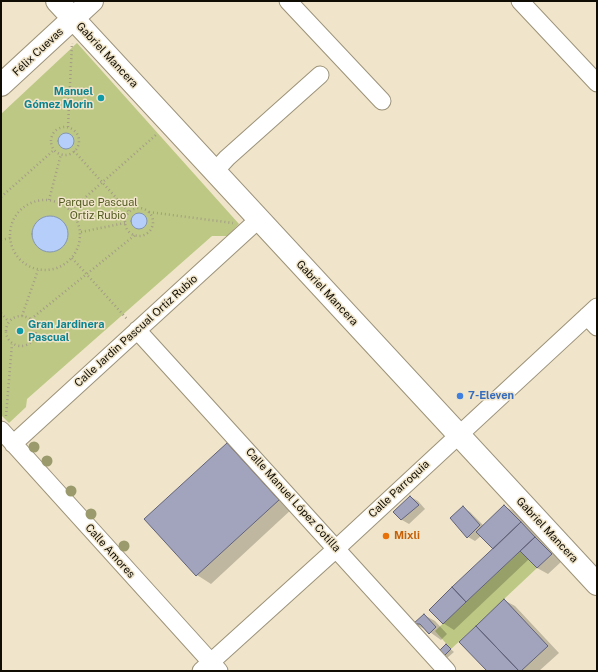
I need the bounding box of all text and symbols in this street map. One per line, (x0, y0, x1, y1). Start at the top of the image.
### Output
street label: Gabriel Mancera (73, 20, 141, 90)
street label: Félix Cuevas (10, 25, 66, 79)
place label: Manuel Gómez Morin (24, 85, 93, 111)
marker: Manuel Gómez Morin (96, 93, 106, 103)
park label: Parque Pascual Ortiz Rubio (58, 196, 138, 222)
street label: Gabriel Mancera (293, 258, 361, 328)
street label: Calle Jardin Pascual Ortiz Rubio (72, 272, 200, 390)
place label: Gran Jardinera Pascual (28, 318, 104, 344)
marker: Gran Jardinera Pascual (15, 326, 25, 336)
place label: 7-Eleven (468, 389, 514, 403)
marker: 7-Eleven (455, 391, 465, 401)
street label: Calle Manuel López Cotilla (243, 445, 343, 555)
street label: Calle Parroquia (366, 457, 432, 521)
street label: Gabriel Mancera (513, 495, 581, 565)
street label: Calle Amores (82, 521, 138, 581)
place label: Mixli (394, 529, 420, 543)
marker: Mixli (381, 531, 391, 541)

